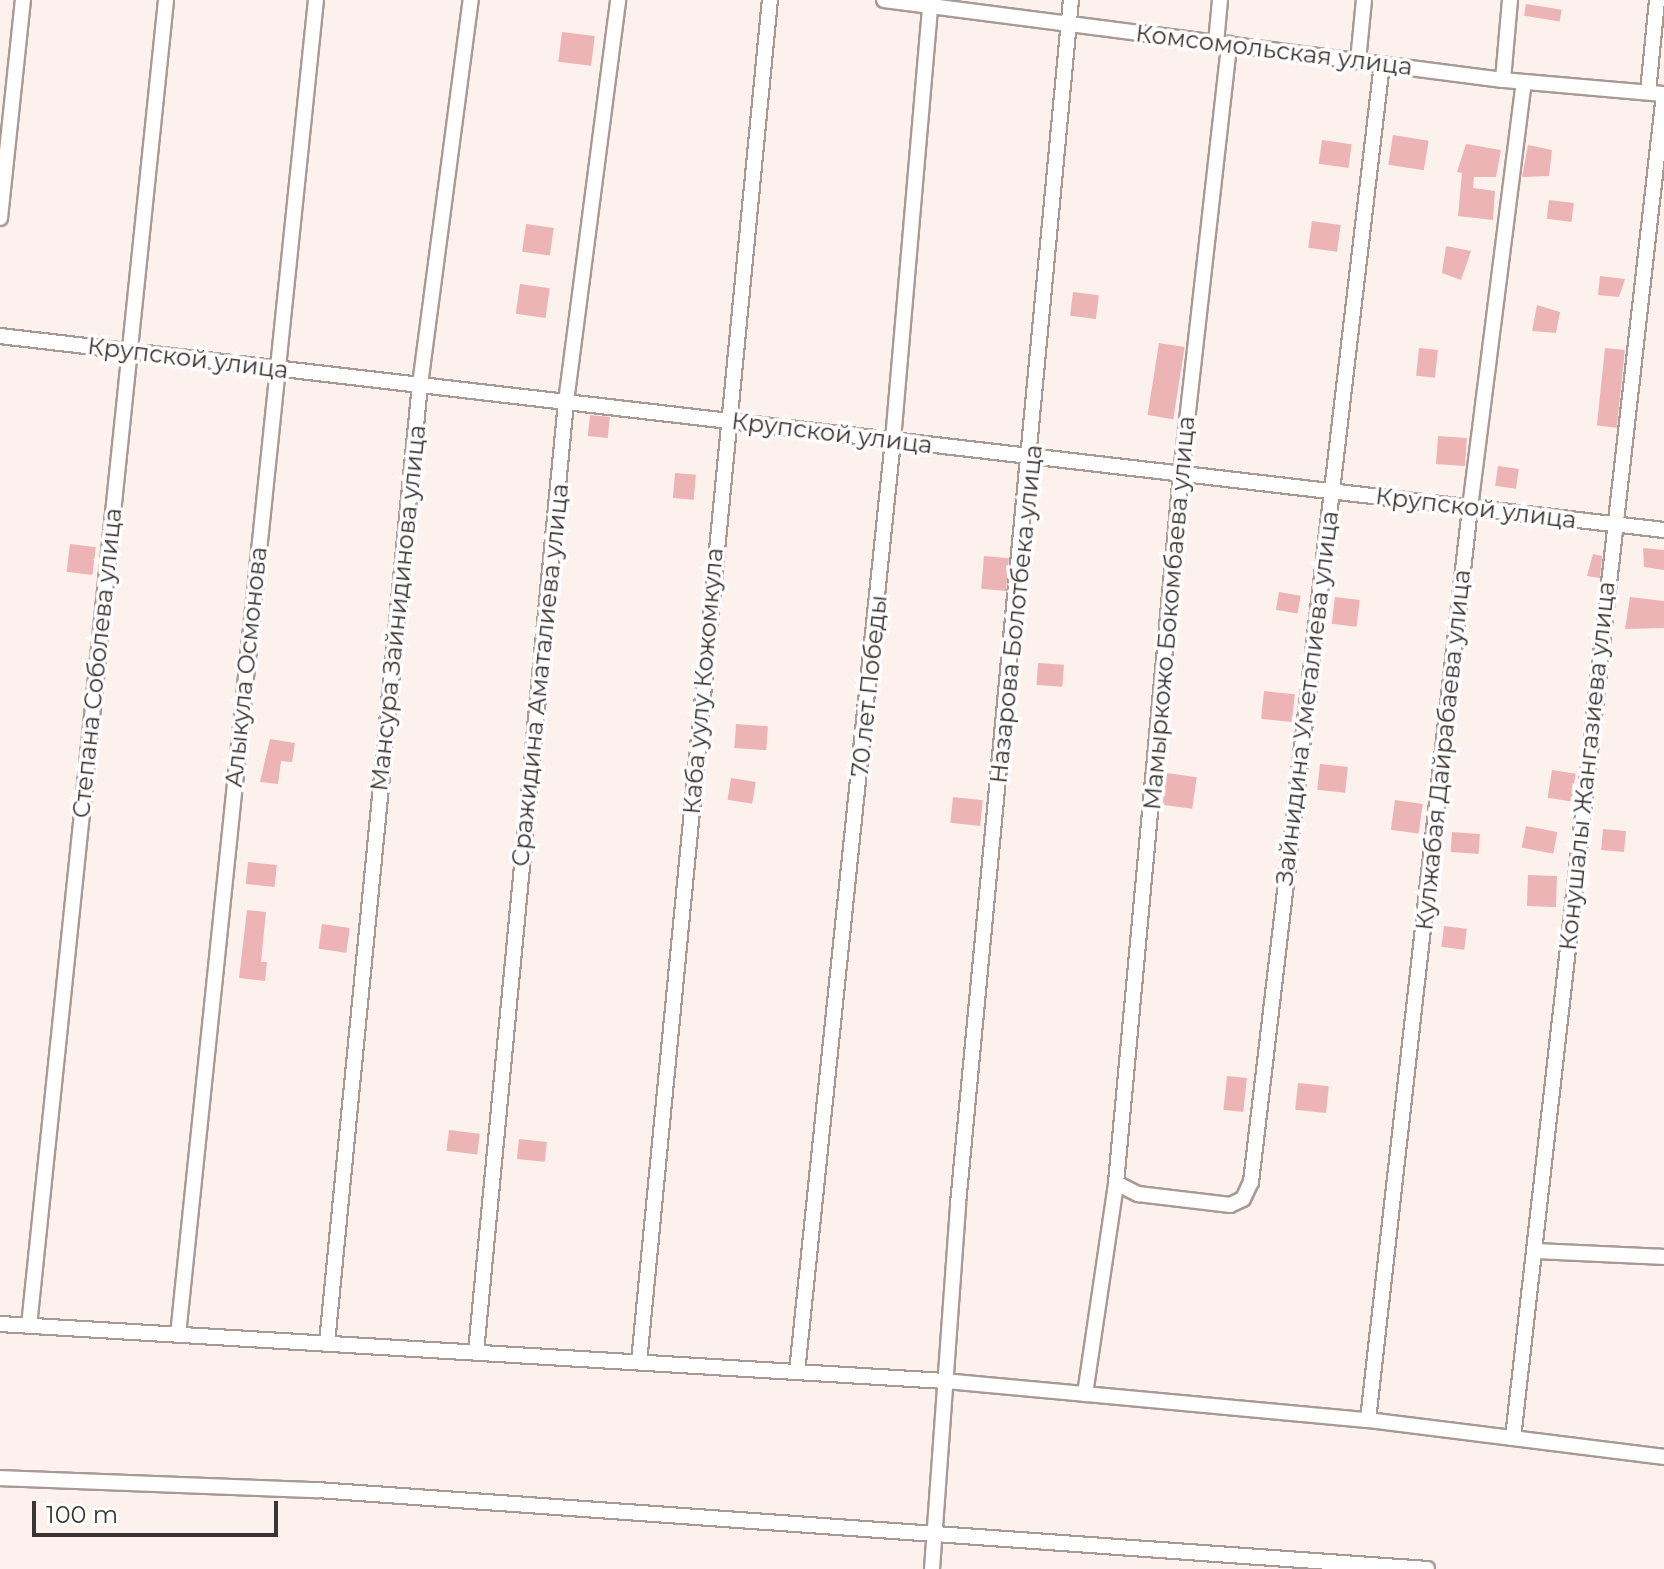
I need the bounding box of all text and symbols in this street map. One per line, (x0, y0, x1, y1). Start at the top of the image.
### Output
street label: Комсомольская улица (1134, 19, 1414, 81)
street label: Крупской улица (86, 331, 290, 385)
street label: Крупской улица (730, 406, 934, 460)
street label: Мамыркожо Бокомбаева улица (1137, 415, 1201, 811)
street label: Мансура Зайнидинова улица (364, 423, 432, 793)
street label: Назарова Болотбека улица (984, 443, 1048, 785)
street label: Крупской улица (1374, 481, 1578, 535)
street label: Сражидина Аматалиева улица (506, 482, 574, 868)
street label: Степана Соболева улица (66, 506, 128, 820)
street label: Зайнидина Уметалиева улица (1270, 509, 1344, 887)
street label: Алыкула Осмонова (219, 545, 273, 789)
street label: Каба уулу Кожомкула (677, 547, 729, 815)
street label: Кулжабая Дайрабаева улица (1410, 568, 1476, 932)
street label: Конушалы Жангазиева улица (1553, 580, 1621, 952)
street label: 70 лет Победы (845, 594, 893, 778)
scale bar (36, 1485, 282, 1535)
text: 100 m (46, 1500, 118, 1529)

